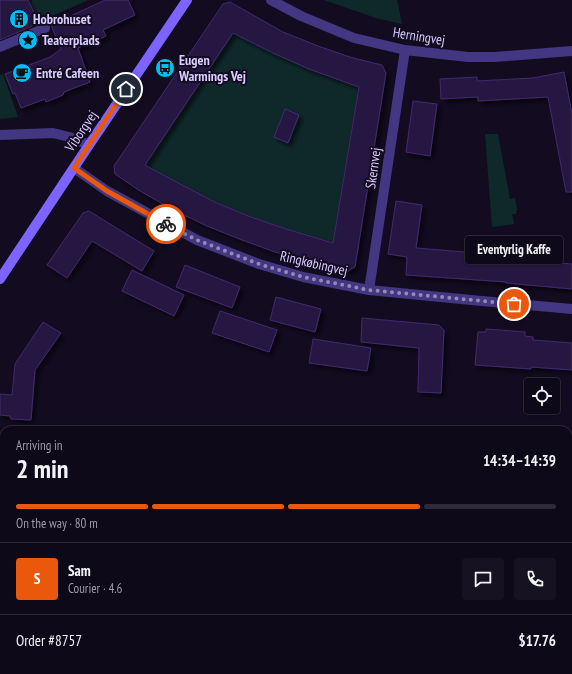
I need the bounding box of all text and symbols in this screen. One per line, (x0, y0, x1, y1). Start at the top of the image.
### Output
building icon: Hobrohuset (8, 8, 30, 30)
place label: Hobrohuset (33, 10, 91, 28)
street label: Herningvej (392, 23, 446, 49)
place icon: Teaterplads (17, 29, 39, 51)
place label: Teaterplads (42, 31, 100, 49)
place label: Eugen Warmings Vej (178, 51, 246, 85)
bus stop icon: Eugen Warmings Vej (154, 57, 176, 79)
cafe icon: Entré Cafeen (11, 62, 33, 84)
place label: Entré Cafeen (36, 64, 99, 82)
pin (109, 72, 143, 106)
icon: home (115, 78, 137, 100)
street label: Viborgvej (60, 107, 101, 156)
street label: Skernvej (361, 146, 385, 190)
courier (146, 204, 186, 244)
icon: bike (155, 213, 177, 235)
callout: Eventyrlig Kaffe (465, 236, 563, 264)
text: Eventyrlig Kaffe (477, 241, 551, 258)
street label: Ringkøbingvej (278, 246, 350, 280)
pin (497, 287, 531, 321)
icon: bag (503, 293, 525, 315)
map controls (524, 378, 560, 414)
button: locate (524, 378, 560, 414)
text: Arriving in (16, 437, 63, 454)
text: 14:34–14:39 (483, 451, 556, 470)
text: 2 min (16, 452, 69, 485)
text: On the way · 80 m (16, 515, 98, 532)
button: chat (462, 558, 504, 600)
button: phone (514, 558, 556, 600)
text: Sam (68, 561, 91, 580)
text: S (34, 569, 40, 588)
text: Courier · 4.6 (68, 580, 122, 597)
text: Order #8757 (16, 631, 82, 650)
text: $17.76 (518, 631, 556, 650)

